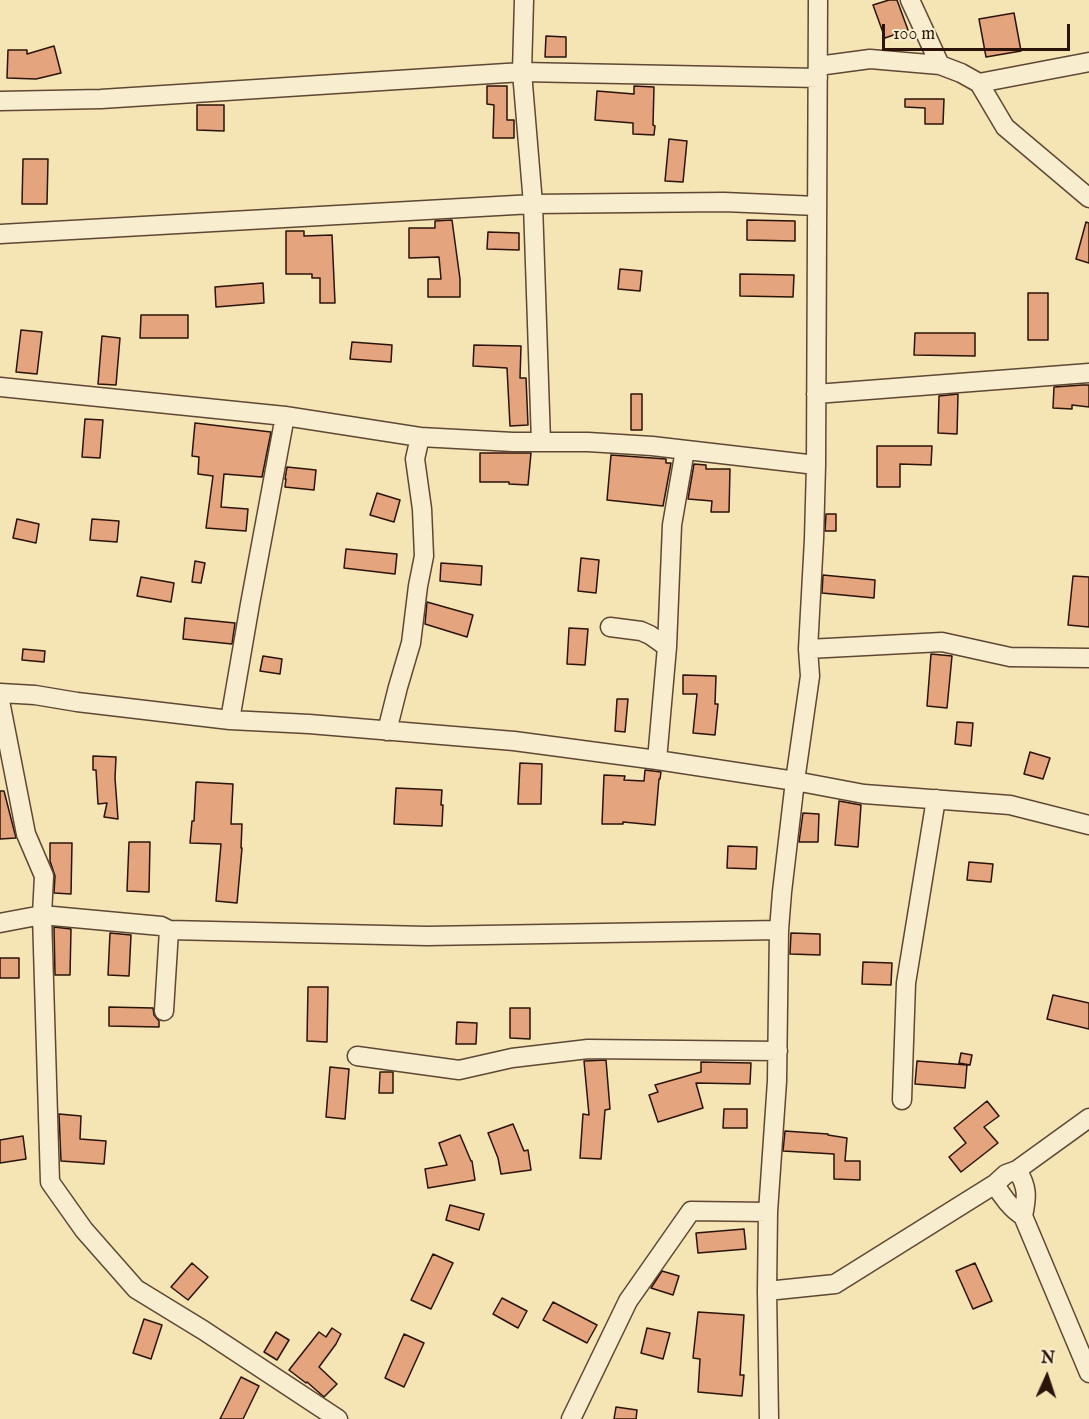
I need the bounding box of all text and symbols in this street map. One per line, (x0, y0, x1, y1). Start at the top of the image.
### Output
scale bar (885, 12, 1072, 50)
text: 100 m (893, 23, 935, 46)
north arrow (1017, 1347, 1077, 1407)
text: N (1041, 1349, 1055, 1369)

